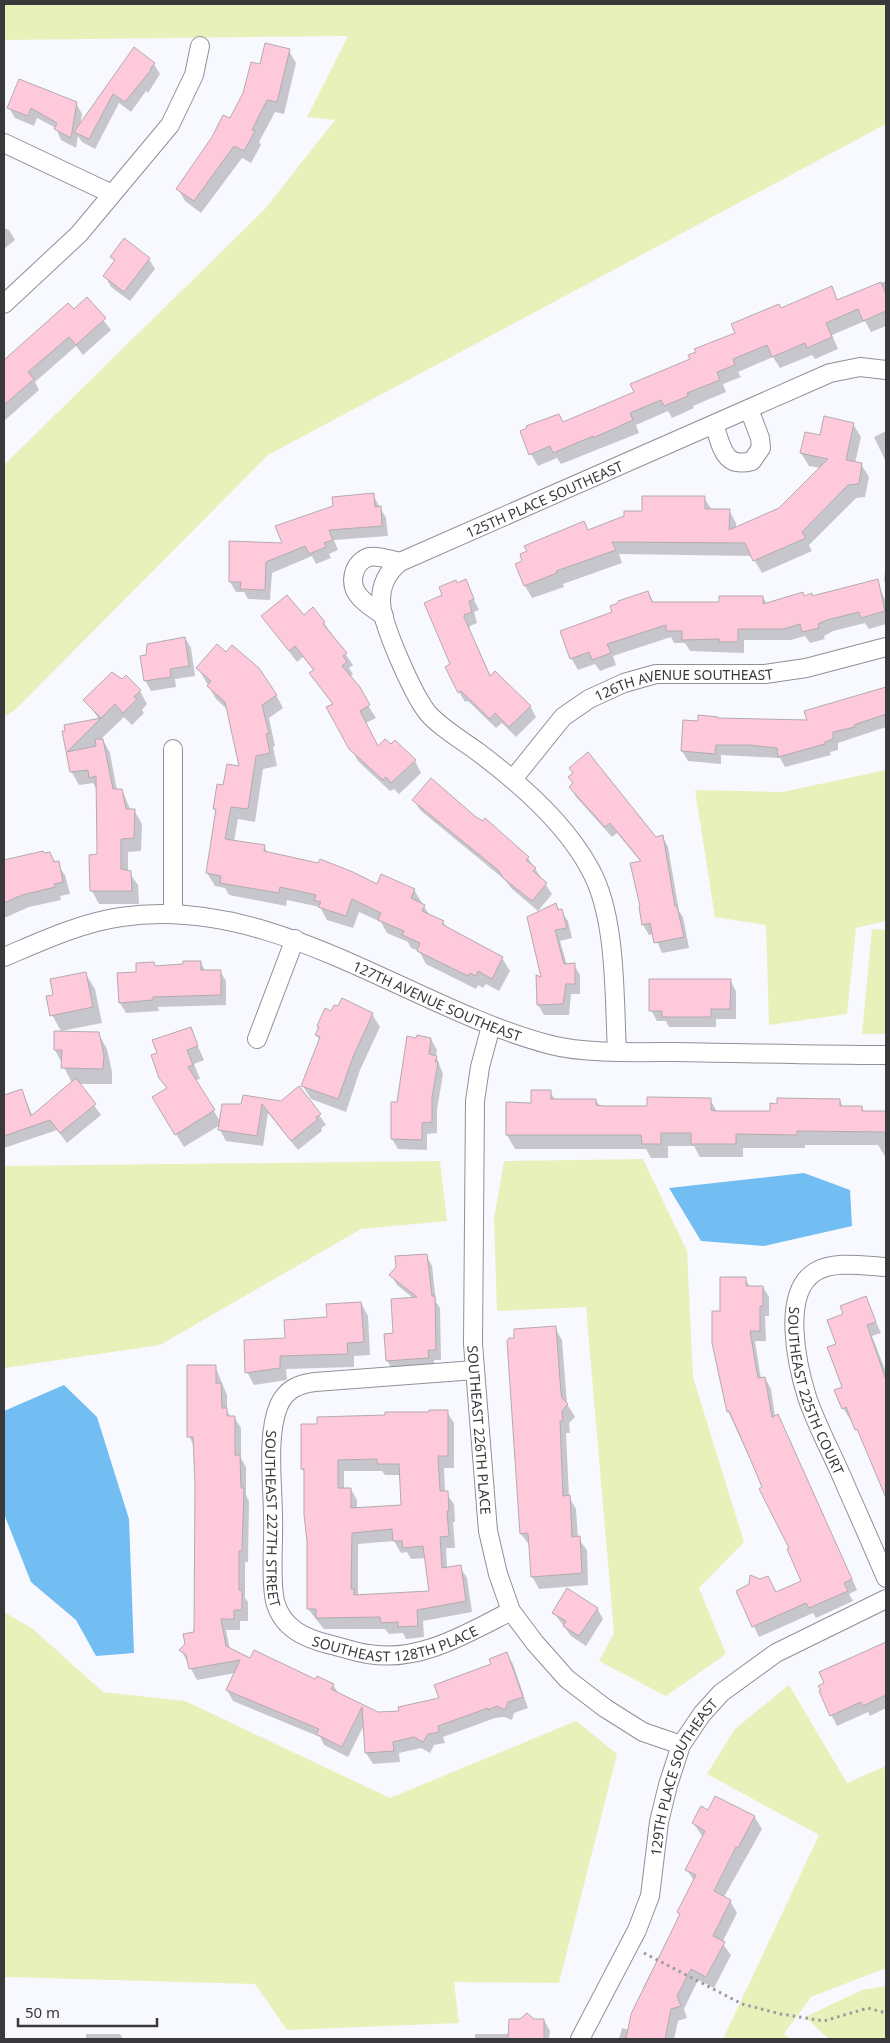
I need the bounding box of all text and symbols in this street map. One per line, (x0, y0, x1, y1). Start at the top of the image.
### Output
street label: 125TH PLACE SOUTHEAST (462, 456, 626, 542)
street label: 126TH AVENUE SOUTHEAST (591, 663, 775, 705)
street label: 127TH AVENUE SOUTHEAST (350, 956, 524, 1045)
street label: SOUTHEAST 225TH COURT (785, 1306, 849, 1478)
street label: SOUTHEAST 226TH PLACE (464, 1344, 496, 1515)
street label: SOUTHEAST 227TH STREET (262, 1429, 286, 1609)
street label: SOUTHEAST 128TH PLACE (310, 1620, 480, 1665)
street label: 129TH PLACE SOUTHEAST (645, 1694, 722, 1857)
scale bar (18, 1996, 156, 2028)
text: 50 m (25, 2002, 60, 2022)

